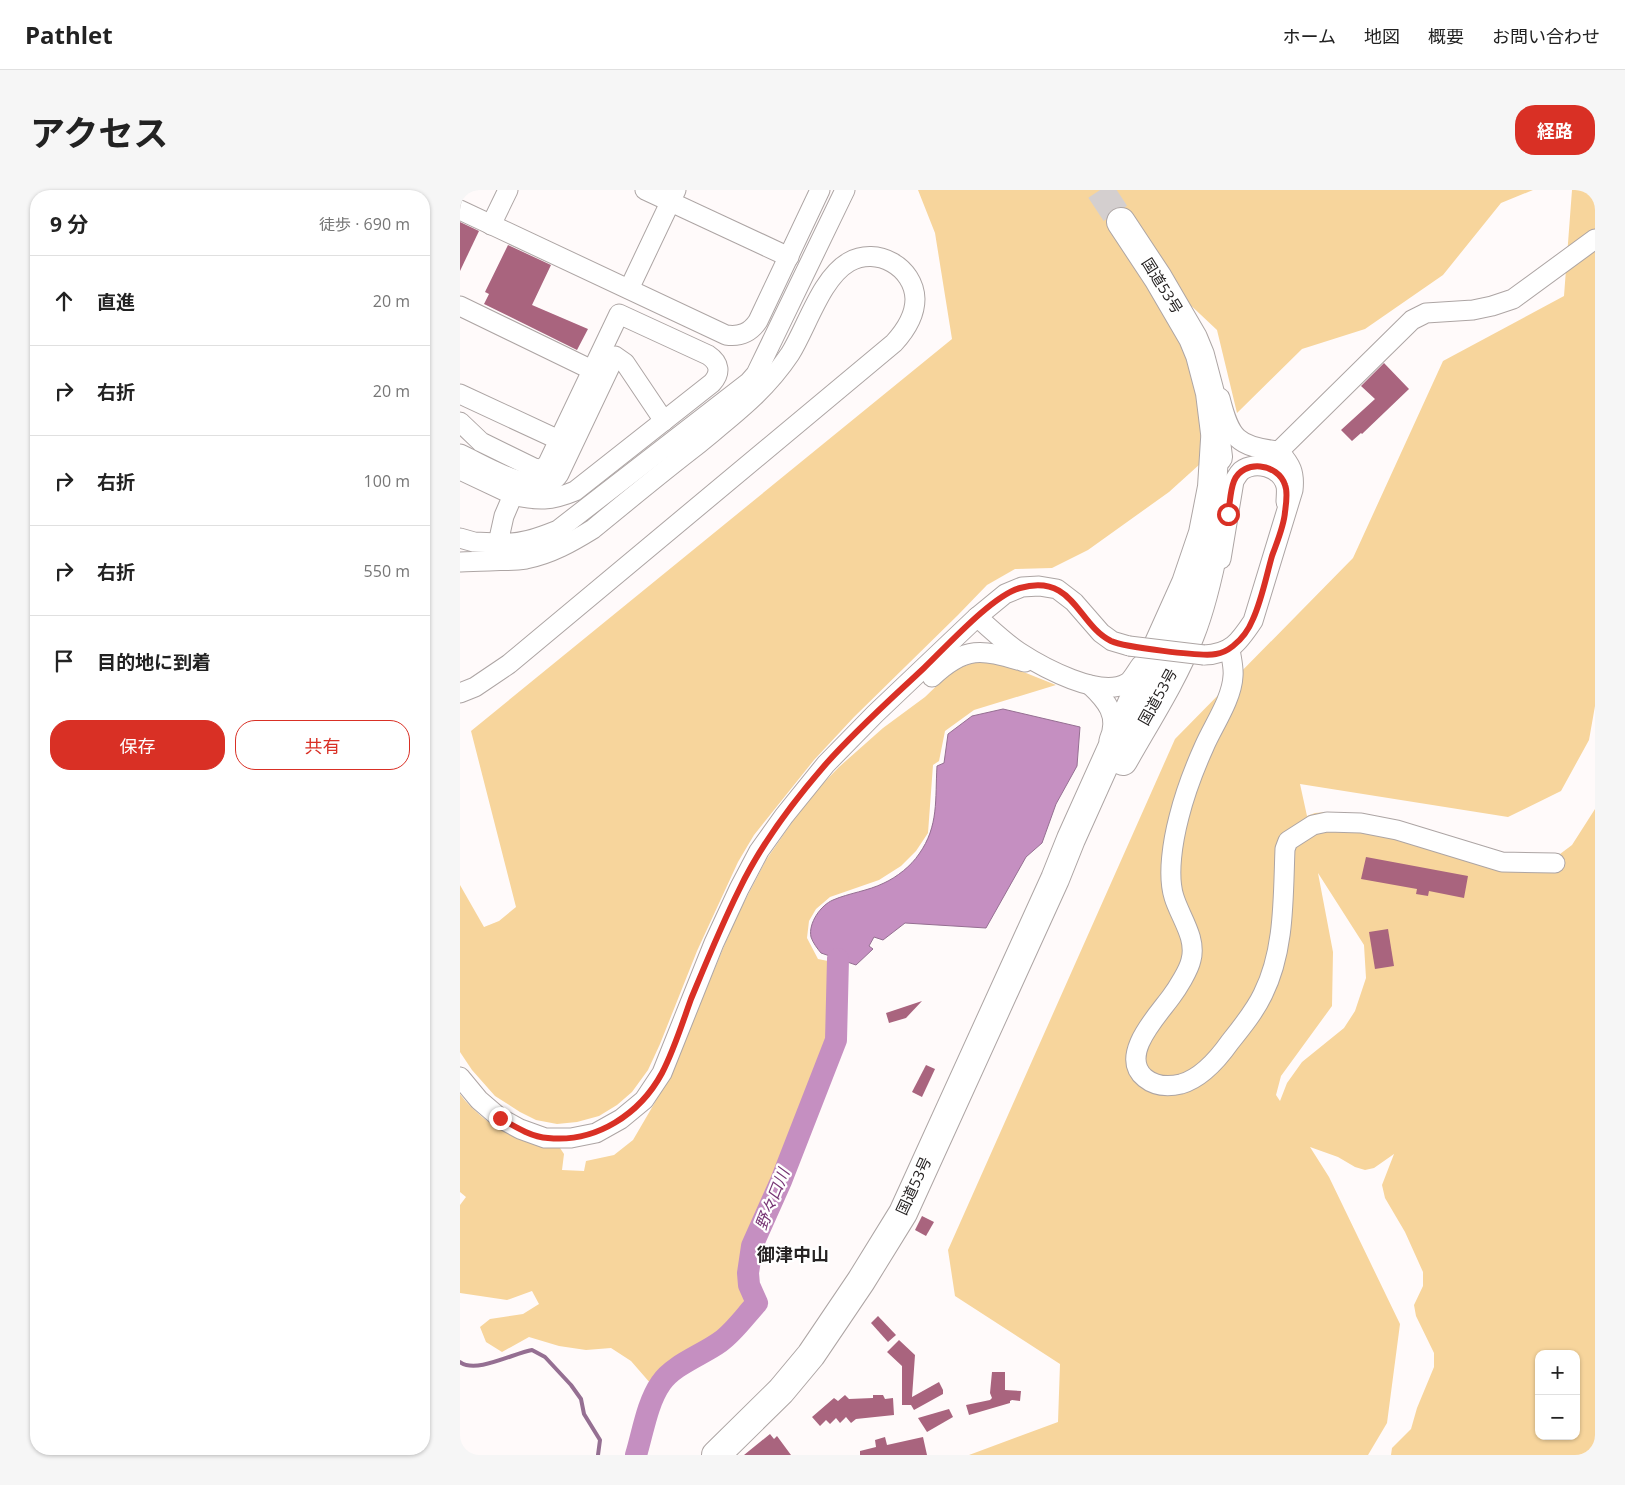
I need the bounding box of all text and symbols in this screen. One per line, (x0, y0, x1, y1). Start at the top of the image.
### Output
text: Pathlet (25, 18, 113, 51)
text: ホーム (1283, 24, 1336, 48)
text: 地図 (1364, 24, 1400, 48)
text: 概要 (1428, 24, 1464, 48)
text: お問い合わせ (1492, 24, 1600, 48)
button: 経路 (1515, 105, 1595, 155)
text: アクセス (30, 109, 168, 156)
text: 9 分 (50, 210, 88, 238)
text: 徒歩 · 690 m (319, 213, 410, 235)
street label: 国道53号 (1138, 254, 1188, 317)
icon: ahead (50, 287, 78, 315)
text: 直進 (97, 289, 135, 315)
text: 20 m (373, 290, 410, 312)
icon: right (50, 377, 78, 405)
text: 右折 (97, 379, 135, 405)
text: 20 m (373, 380, 410, 402)
icon: right (50, 467, 78, 495)
text: 右折 (97, 469, 135, 495)
text: 100 m (364, 470, 410, 492)
route start (1217, 503, 1240, 526)
icon: right (50, 557, 78, 585)
text: 右折 (97, 559, 135, 585)
text: 550 m (364, 560, 410, 582)
icon: arrive (50, 647, 78, 675)
text: 目的地に到着 (97, 649, 211, 675)
street label: 国道53号 (1133, 664, 1181, 729)
button: 保存 (50, 720, 225, 770)
button: 共有 (235, 720, 410, 770)
route end (489, 1107, 512, 1130)
street label: 国道53号 (891, 1153, 935, 1218)
water label: 野々口川 (750, 1163, 795, 1233)
district label: 御津中山 (756, 1242, 829, 1266)
map controls (1535, 1350, 1580, 1440)
button: + (1535, 1350, 1580, 1395)
button: − (1535, 1395, 1580, 1440)

